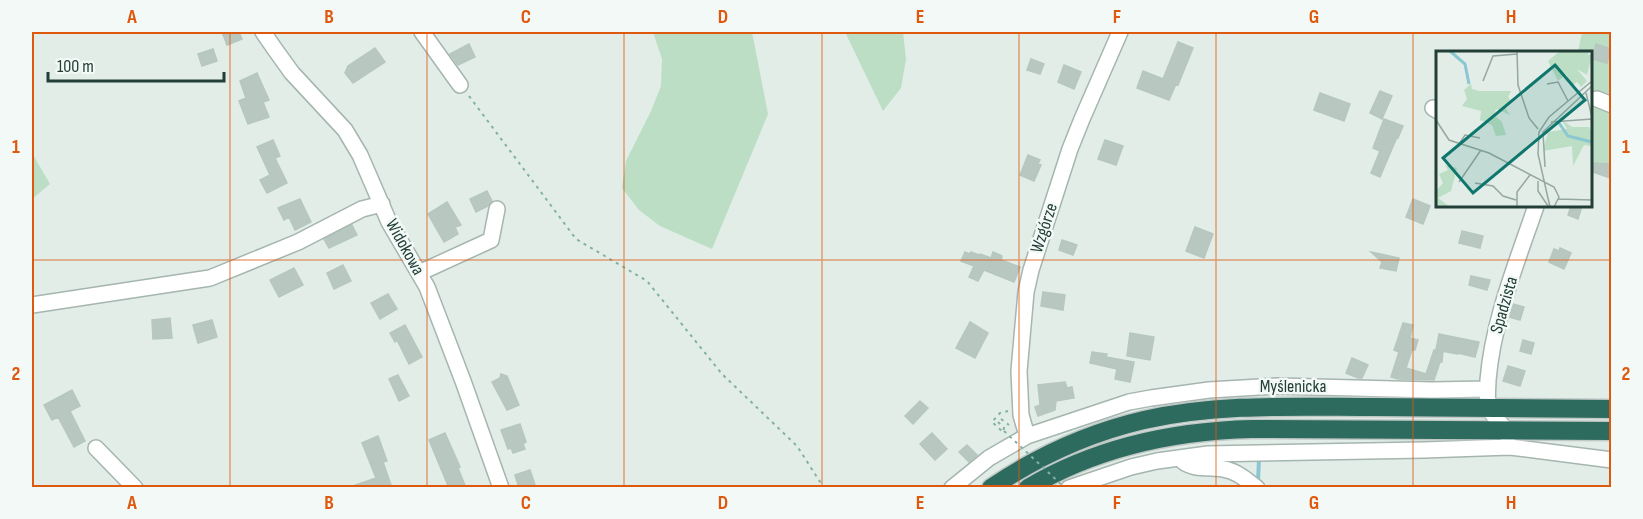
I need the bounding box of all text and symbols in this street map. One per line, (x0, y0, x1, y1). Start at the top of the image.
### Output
text: A (126, 5, 137, 29)
text: B (324, 5, 334, 29)
text: C (521, 5, 531, 29)
text: D (718, 5, 728, 29)
text: E (916, 5, 924, 29)
text: F (1113, 5, 1121, 29)
text: G (1309, 5, 1319, 29)
text: H (1506, 5, 1516, 29)
scale bar (48, 45, 224, 83)
inset map (1436, 51, 1592, 207)
text: 100 m (57, 56, 94, 77)
text: 1 (12, 135, 20, 159)
text: 1 (1622, 135, 1630, 159)
street label: Wzgórze (1026, 200, 1062, 256)
street label: Widokowa (381, 215, 429, 279)
street label: Spadzista (1486, 274, 1522, 336)
text: 2 (12, 362, 20, 386)
text: 2 (1622, 362, 1630, 386)
street label: Myślenicka (1260, 376, 1326, 397)
text: A (126, 491, 137, 515)
text: B (324, 491, 334, 515)
text: C (521, 491, 531, 515)
text: D (718, 491, 728, 515)
text: E (916, 491, 924, 515)
text: F (1113, 491, 1121, 515)
text: G (1309, 491, 1319, 515)
text: H (1506, 491, 1516, 515)

